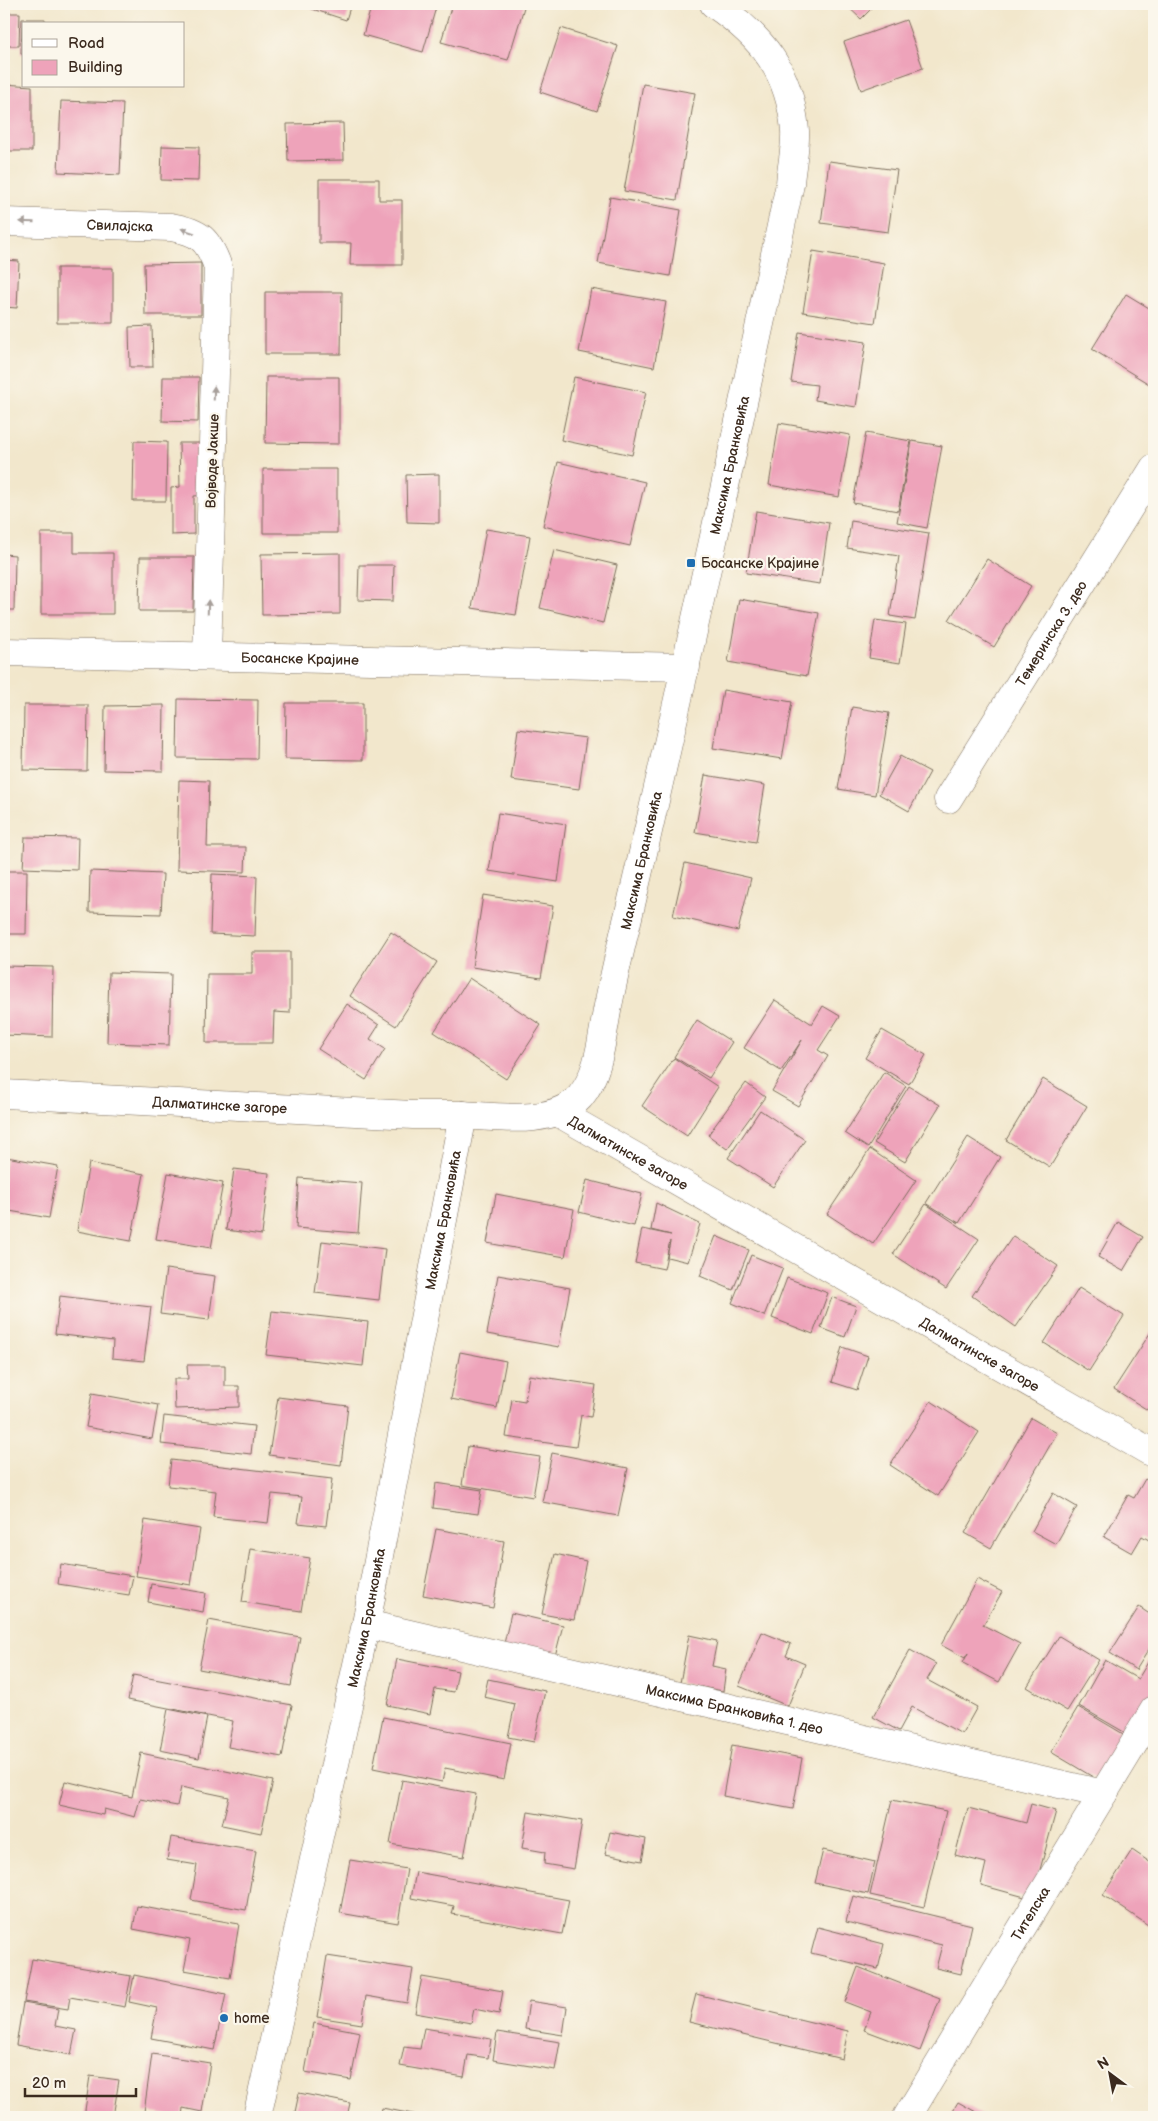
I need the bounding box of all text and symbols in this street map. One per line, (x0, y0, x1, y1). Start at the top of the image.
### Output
legend (22, 22, 185, 88)
text: Road (68, 34, 104, 53)
text: Building (68, 58, 123, 77)
street label: Свилајска (86, 216, 154, 235)
one-way arrow (18, 218, 34, 226)
one-way arrow (180, 227, 195, 235)
one-way arrow (211, 384, 219, 400)
street label: Максима Бранковића (707, 393, 754, 536)
street label: Војводе Јакше (202, 413, 223, 509)
place label: Босанске Крајине (701, 555, 819, 572)
marker: Босанске Крајине (685, 557, 697, 569)
street label: Темеринска 3. део (1012, 578, 1091, 690)
one-way arrow (204, 599, 212, 615)
street label: Босанске Крајине (241, 649, 359, 669)
street label: Максима Бранковића (617, 789, 666, 932)
street label: Далматинске загоре (152, 1094, 288, 1118)
street label: Далматинске загоре (565, 1112, 691, 1194)
street label: Максима Бранковића (422, 1148, 465, 1292)
street label: Далматинске загоре (917, 1314, 1043, 1396)
street label: Максима Бранковића (344, 1546, 389, 1689)
street label: Максима Бранковића 1. део (644, 1681, 824, 1738)
street label: Тителска (1008, 1883, 1054, 1944)
place label: home (234, 2010, 270, 2027)
marker: home (218, 2012, 230, 2024)
north arrow (1086, 2048, 1136, 2098)
text: N (1094, 2053, 1112, 2073)
scale bar (25, 2066, 136, 2098)
text: 20 m (32, 2074, 66, 2093)

